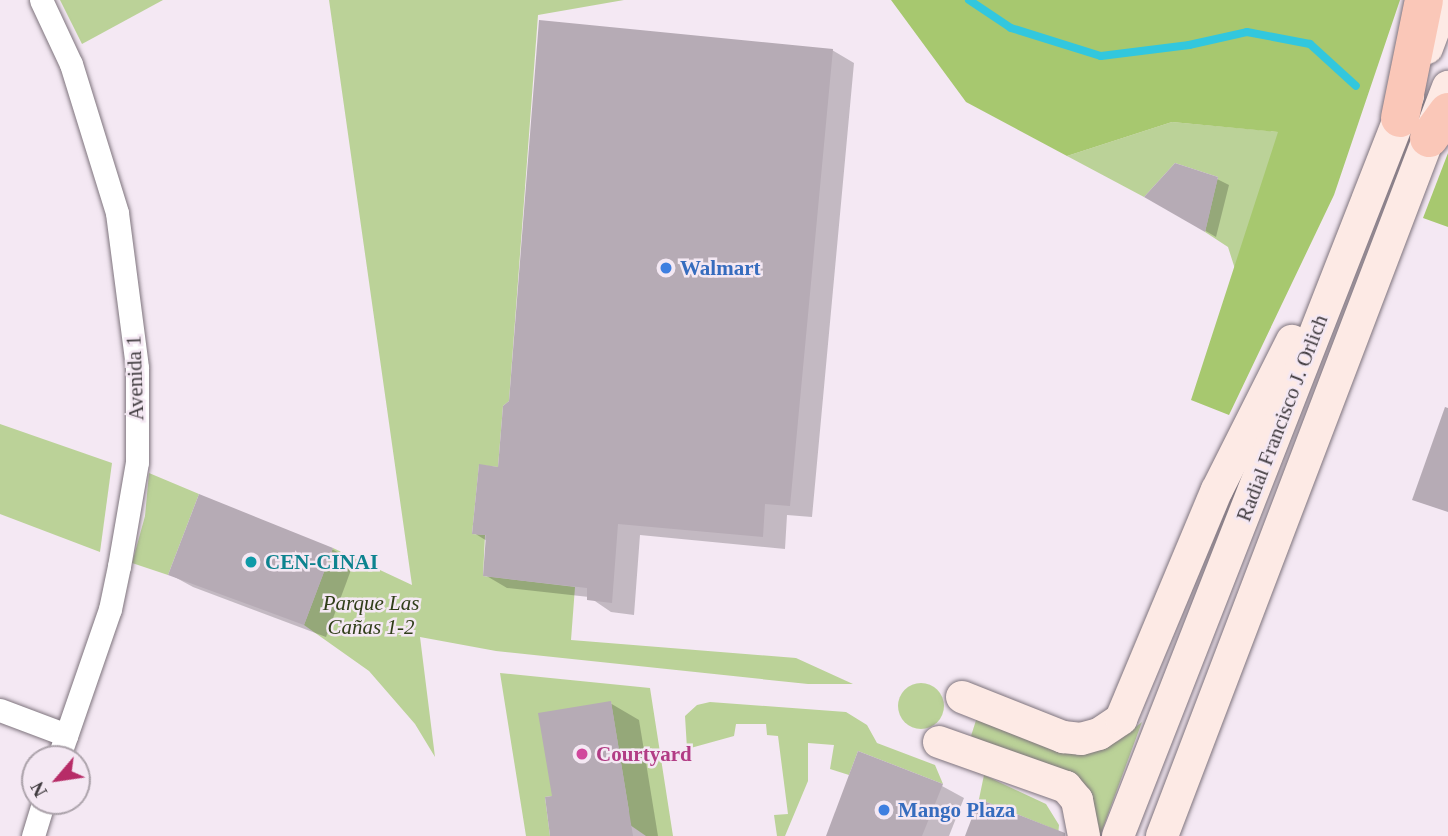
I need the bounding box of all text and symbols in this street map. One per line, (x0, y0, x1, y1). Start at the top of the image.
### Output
place label: Walmart (680, 255, 760, 281)
marker: Walmart (658, 260, 674, 276)
street label: Radial Francisco J. Orlich (1231, 311, 1333, 525)
street label: Avenida 1 (121, 335, 149, 421)
place label: CEN-CINAI (265, 549, 378, 575)
marker: CEN-CINAI (243, 554, 259, 570)
park label: Parque Las Cañas 1-2 (323, 590, 419, 640)
place label: Courtyard (596, 741, 692, 767)
north arrow (21, 745, 91, 815)
marker: Courtyard (574, 746, 590, 762)
text: N (26, 778, 51, 801)
place label: Mango Plaza (898, 797, 1015, 823)
marker: Mango Plaza (876, 802, 892, 818)

